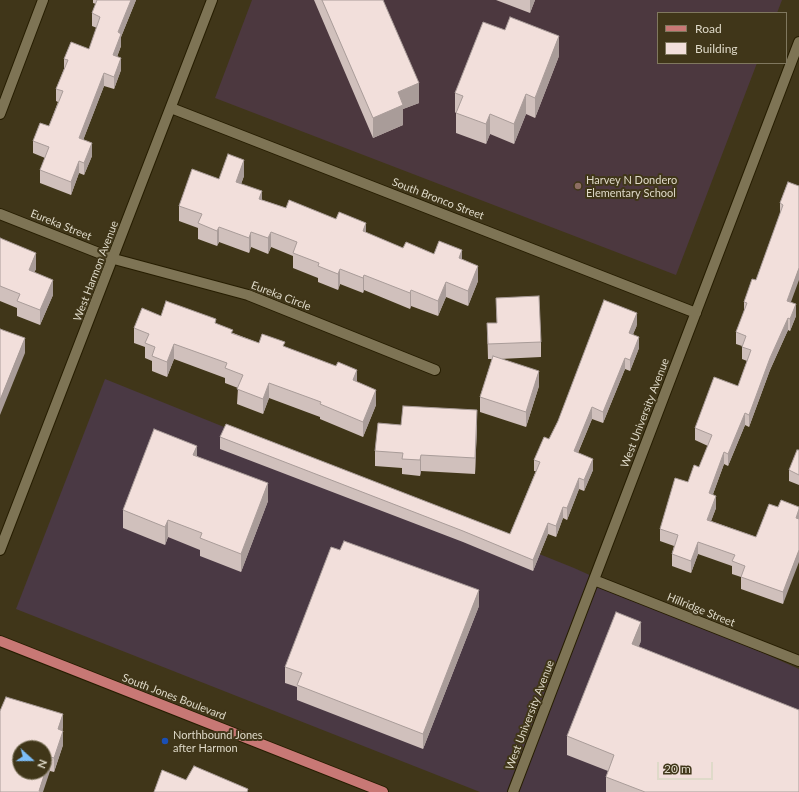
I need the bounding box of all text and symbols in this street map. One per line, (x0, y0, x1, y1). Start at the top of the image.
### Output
legend (657, 12, 787, 64)
text: Road (695, 21, 722, 36)
text: Building (695, 41, 738, 56)
place label: Harvey N Dondero Elementary School (586, 173, 677, 199)
street label: South Bronco Street (390, 175, 486, 223)
marker: Harvey N Dondero Elementary School (573, 181, 583, 191)
street label: Eureka Street (29, 207, 93, 243)
street label: West Harmon Avenue (71, 219, 121, 323)
street label: Eureka Circle (249, 279, 313, 313)
street label: West University Avenue (618, 356, 672, 470)
street label: Hillridge Street (665, 590, 737, 630)
street label: West University Avenue (503, 658, 557, 772)
street label: South Jones Boulevard (120, 671, 228, 723)
place label: Northbound Jones after Harmon (173, 728, 263, 754)
marker: Northbound Jones after Harmon (160, 736, 170, 746)
north arrow (12, 740, 52, 780)
scale bar (659, 754, 715, 780)
text: N (35, 758, 50, 770)
text: 20 m (664, 761, 691, 776)

